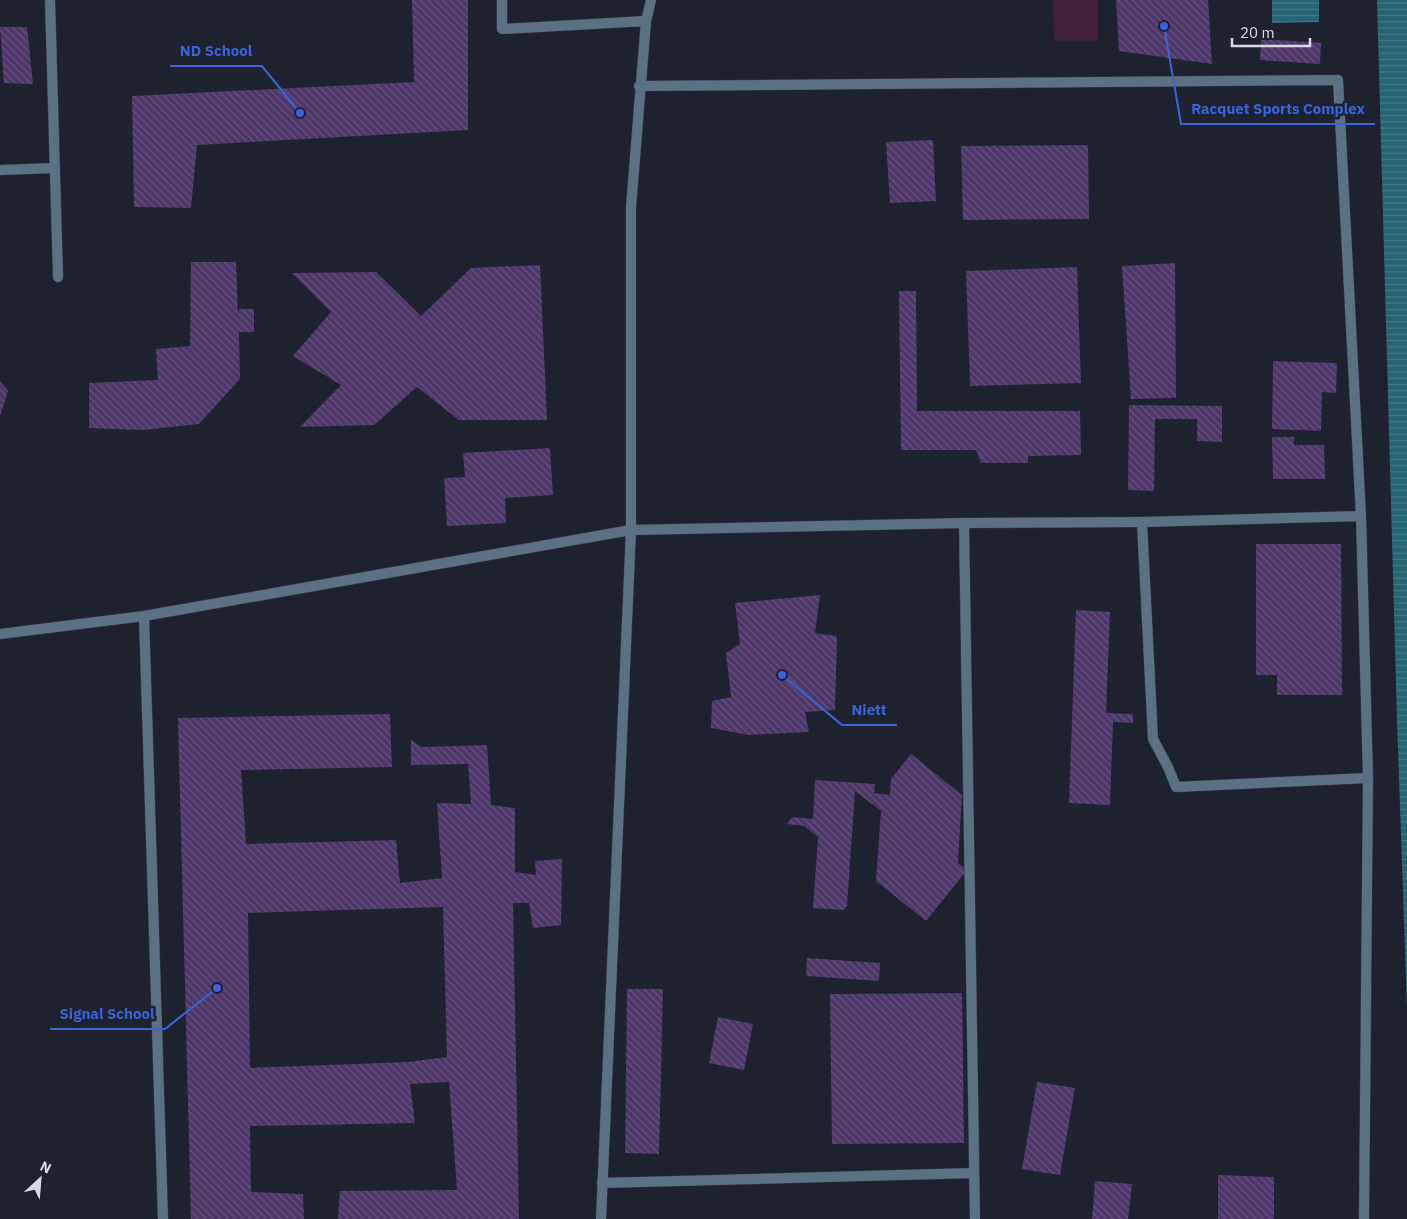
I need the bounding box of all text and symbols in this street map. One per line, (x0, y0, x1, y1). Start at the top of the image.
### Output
scale bar (1232, 15, 1310, 47)
text: 20 m (1240, 23, 1275, 42)
callout: ND School (170, 36, 262, 66)
text: ND School (180, 41, 253, 60)
callout: Racquet Sports Complex (1181, 94, 1375, 124)
text: Racquet Sports Complex (1191, 99, 1365, 118)
callout: Niett (842, 695, 897, 725)
text: Niett (852, 700, 887, 719)
callout: Signal School (50, 999, 165, 1029)
text: Signal School (59, 1004, 155, 1023)
north arrow (15, 1154, 65, 1204)
text: N (37, 1157, 54, 1178)

